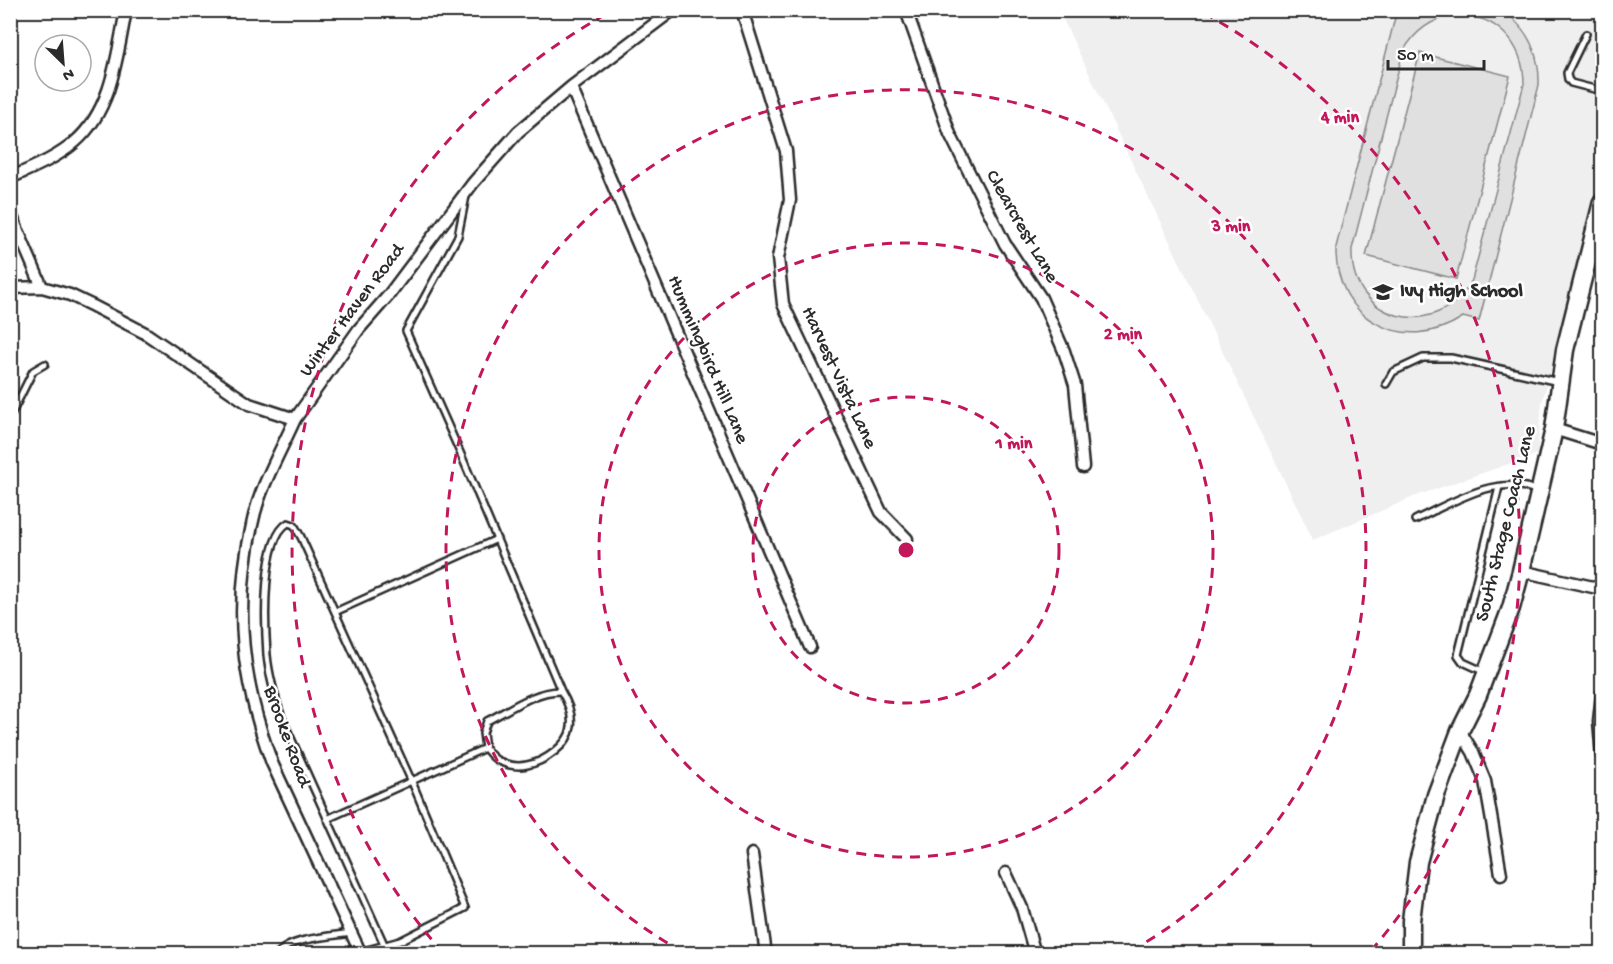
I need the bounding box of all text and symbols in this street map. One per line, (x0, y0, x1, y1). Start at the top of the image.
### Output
north arrow (33, 33, 93, 93)
scale bar (1388, 33, 1484, 71)
text: 50 m (1397, 46, 1434, 67)
text: N (59, 63, 77, 84)
text: 4 min (1320, 108, 1359, 129)
street label: Clearcrest Lane (979, 166, 1063, 288)
text: 3 min (1211, 217, 1251, 238)
street label: Winter Haven Road (295, 238, 412, 382)
street label: Hummingbird Hill Lane (661, 272, 753, 448)
school or university icon: Ivy High School (1371, 280, 1395, 304)
place label: Ivy High School (1400, 281, 1523, 304)
street label: Harvest Vista Lane (795, 303, 881, 453)
text: 2 min (1104, 325, 1143, 346)
street label: South Stage Coach Lane (1472, 423, 1543, 624)
text: 1 min (995, 434, 1033, 455)
centre of rings (896, 540, 916, 560)
street label: Brooke Road (257, 682, 316, 793)

